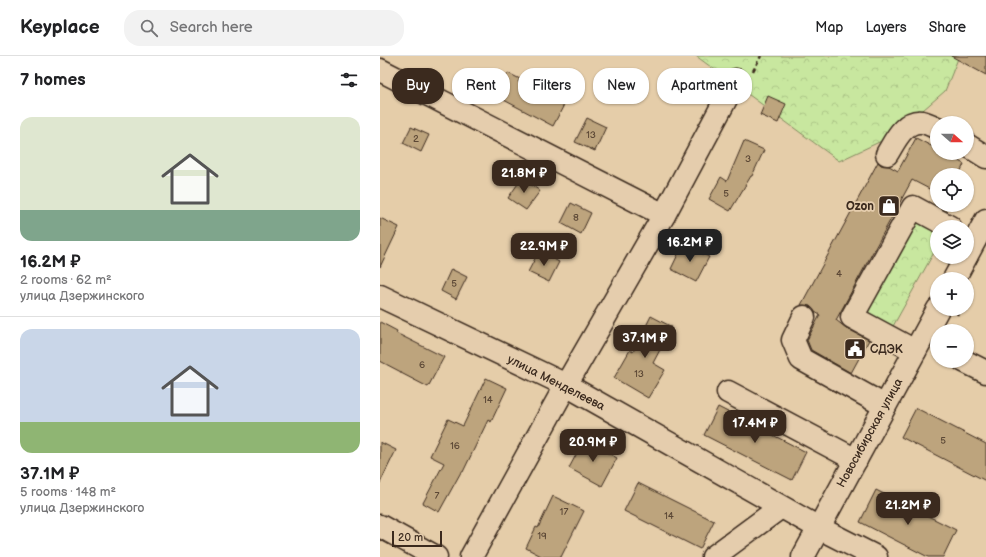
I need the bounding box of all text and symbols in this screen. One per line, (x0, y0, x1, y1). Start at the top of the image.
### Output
search box (124, 10, 404, 46)
text: Keyplace (20, 16, 100, 39)
icon: search (138, 17, 160, 39)
text: Search here (170, 18, 253, 37)
text: Map (815, 19, 843, 36)
text: Layers (865, 19, 907, 36)
text: Share (929, 19, 966, 36)
chip: Buy (392, 68, 444, 104)
chip: Rent (452, 68, 510, 104)
chip: Filters (518, 68, 585, 104)
chip: New (593, 68, 649, 104)
chip: Apartment (657, 68, 752, 104)
icon: filters (338, 69, 360, 91)
text: 7 homes (20, 70, 86, 90)
north arrow (930, 116, 974, 160)
map controls (930, 116, 974, 368)
house number: 13 (586, 129, 596, 141)
house number: 2 (413, 133, 419, 145)
icon: home (154, 143, 226, 215)
house number: 3 (745, 153, 751, 165)
pin: 21.8M ₽ (487, 160, 561, 194)
text: 21.8M ₽ (501, 165, 547, 181)
button: locate (930, 168, 974, 212)
house number: 5 (723, 188, 729, 200)
shop icon: Ozon (876, 193, 902, 219)
place label: Ozon (846, 199, 874, 214)
house number: 8 (573, 212, 579, 224)
button: layers (930, 220, 974, 264)
pin: 16.2M ₽ (653, 229, 727, 263)
pin: 22.9M ₽ (507, 233, 581, 267)
text: 16.2M ₽ (667, 234, 713, 250)
text: 22.9M ₽ (520, 238, 568, 254)
text: 16.2M ₽ (20, 252, 81, 272)
house number: 4 (836, 268, 842, 280)
text: 2 rooms · 62 m² (20, 272, 112, 288)
button: + (930, 272, 974, 316)
house number: 5 (451, 278, 457, 290)
text: улица Дзержинского (20, 288, 144, 304)
button: − (930, 324, 974, 368)
pin: 37.1M ₽ (608, 325, 682, 359)
text: 37.1M ₽ (622, 330, 668, 346)
public building icon: СДЭК (842, 336, 868, 362)
place label: СДЭК (870, 342, 904, 357)
street label: улица Менделеева (505, 352, 607, 414)
icon: home (154, 355, 226, 427)
house number: 6 (419, 359, 425, 371)
house number: 13 (634, 368, 644, 380)
street label: Новосибирская улица (834, 376, 906, 490)
house number: 14 (483, 394, 493, 406)
pin: 17.4M ₽ (718, 410, 792, 444)
text: 17.4M ₽ (732, 415, 778, 431)
pin: 20.9M ₽ (556, 429, 630, 463)
text: 20.9M ₽ (569, 434, 617, 450)
house number: 5 (940, 435, 946, 447)
house number: 16 (450, 440, 460, 452)
text: 37.1M ₽ (20, 464, 79, 484)
text: 5 rooms · 148 m² (20, 484, 116, 500)
house number: 7 (435, 490, 440, 502)
pin: 21.2M ₽ (871, 492, 945, 526)
text: 21.2M ₽ (885, 497, 931, 513)
text: улица Дзержинского (20, 500, 144, 516)
house number: 17 (560, 506, 568, 518)
house number: 14 (664, 510, 674, 522)
scale bar (392, 529, 442, 548)
house number: 19 (537, 530, 547, 542)
text: 20 m (398, 531, 423, 544)

